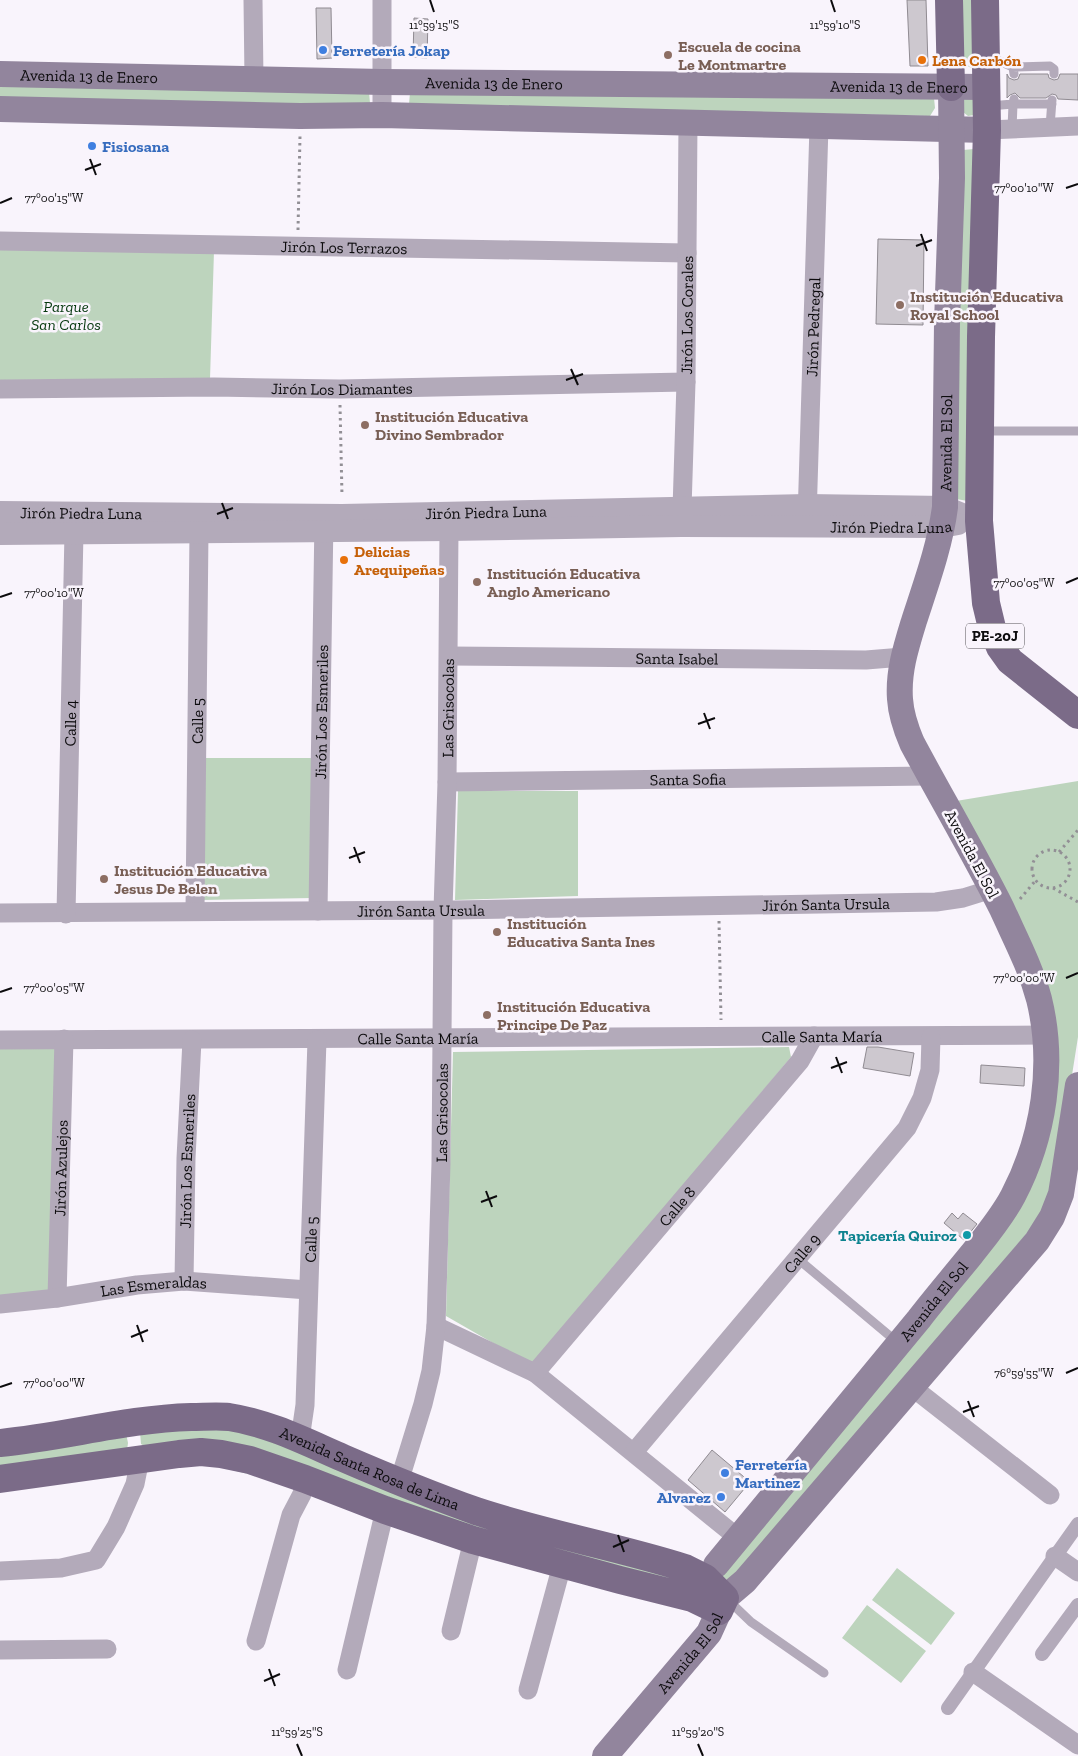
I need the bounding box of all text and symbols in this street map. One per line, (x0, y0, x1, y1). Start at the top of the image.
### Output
text: 11°59'15"S (409, 18, 459, 32)
text: 11°59'10"S (810, 18, 860, 32)
place label: Escuela de cocina Le Montmartre (678, 37, 801, 74)
place label: Ferretería Jokap (333, 41, 450, 60)
marker: Ferretería Jokap (317, 44, 329, 56)
marker: Escuela de cocina Le Montmartre (662, 49, 674, 61)
place label: Lena Carbón (932, 51, 1022, 70)
marker: Lena Carbón (916, 54, 928, 66)
street label: Avenida 13 de Enero (20, 65, 158, 87)
street label: Avenida 13 de Enero (425, 73, 563, 93)
street label: Avenida 13 de Enero (830, 76, 968, 96)
place label: Fisiosana (102, 137, 169, 156)
marker: Fisiosana (86, 140, 98, 152)
text: 77°00'10"W (994, 181, 1054, 195)
text: 77°00'15"W (25, 191, 84, 205)
street label: Jirón Los Terrazos (280, 236, 408, 258)
street label: Jirón Los Corales (677, 256, 696, 374)
street label: Jirón Pedregal (802, 277, 824, 377)
place label: Institución Educativa Royal School (910, 287, 1063, 324)
park label: Parque San Carlos (31, 297, 101, 334)
marker: Institución Educativa Royal School (894, 299, 906, 311)
street label: Jirón Los Diamantes (271, 378, 413, 399)
street label: Avenida El Sol (936, 394, 956, 492)
place label: Institución Educativa Divino Sembrador (375, 407, 528, 444)
marker: Institución Educativa Divino Sembrador (359, 419, 371, 431)
street label: Jirón Piedra Luna (425, 501, 547, 523)
street label: Jirón Piedra Luna (20, 503, 142, 523)
street label: Jirón Piedra Luna (830, 516, 954, 537)
place label: Delicias Arequipeñas (354, 542, 445, 579)
marker: Delicias Arequipeñas (338, 554, 350, 566)
place label: Institución Educativa Anglo Americano (487, 564, 640, 601)
marker: Institución Educativa Anglo Americano (471, 576, 483, 588)
text: 77°00'05"W (994, 576, 1055, 590)
text: 77°00'10"W (24, 586, 84, 600)
road number: PE-20J (966, 624, 1024, 648)
street label: Jirón Los Esmeriles (311, 645, 332, 780)
street label: Santa Isabel (635, 648, 719, 668)
street label: Las Grisocolas (438, 658, 457, 758)
street label: Calle 5 (187, 698, 207, 744)
street label: Calle 4 (60, 699, 80, 746)
street label: Santa Sofia (650, 769, 727, 789)
street label: Avenida El Sol (941, 807, 1003, 901)
place label: Institución Educativa Jesus De Belen (114, 861, 267, 898)
marker: Institución Educativa Jesus De Belen (98, 873, 110, 885)
street label: Jirón Santa Ursula (762, 893, 890, 914)
street label: Jirón Santa Ursula (357, 900, 485, 920)
place label: Institución Educativa Santa Ines (507, 914, 655, 951)
marker: Institución Educativa Santa Ines (491, 926, 503, 938)
text: 77°00'00"W (993, 971, 1056, 985)
text: 77°00'05"W (24, 981, 85, 995)
place label: Institución Educativa Principe De Paz (497, 997, 650, 1034)
marker: Institución Educativa Principe De Paz (481, 1009, 493, 1021)
street label: Calle Santa María (761, 1026, 883, 1046)
street label: Calle Santa María (357, 1028, 479, 1048)
street label: Las Grisocolas (432, 1063, 451, 1163)
street label: Jirón Los Esmeriles (175, 1093, 199, 1229)
street label: Jirón Azulejos (50, 1119, 71, 1217)
street label: Calle 8 (655, 1182, 699, 1230)
street label: Calle 5 (300, 1216, 321, 1263)
place label: Tapicería Quiroz (838, 1226, 957, 1245)
street label: Calle 9 (779, 1229, 824, 1277)
marker: Tapicería Quiroz (961, 1229, 973, 1241)
street label: Avenida El Sol (895, 1257, 972, 1345)
street label: Las Esmeraldas (99, 1271, 208, 1300)
text: 76°59'55"W (994, 1366, 1055, 1380)
text: 77°00'00"W (23, 1376, 86, 1390)
street label: Avenida Santa Rosa de Lima (277, 1422, 462, 1514)
place label: Ferretería Martinez (735, 1455, 807, 1492)
marker: Ferretería Martinez (719, 1467, 731, 1479)
place label: Alvarez (657, 1488, 711, 1507)
marker: Alvarez (715, 1491, 727, 1503)
street label: Avenida El Sol (653, 1609, 727, 1697)
text: 11°59'25"S (271, 1725, 323, 1739)
text: 11°59'20"S (672, 1725, 724, 1739)

